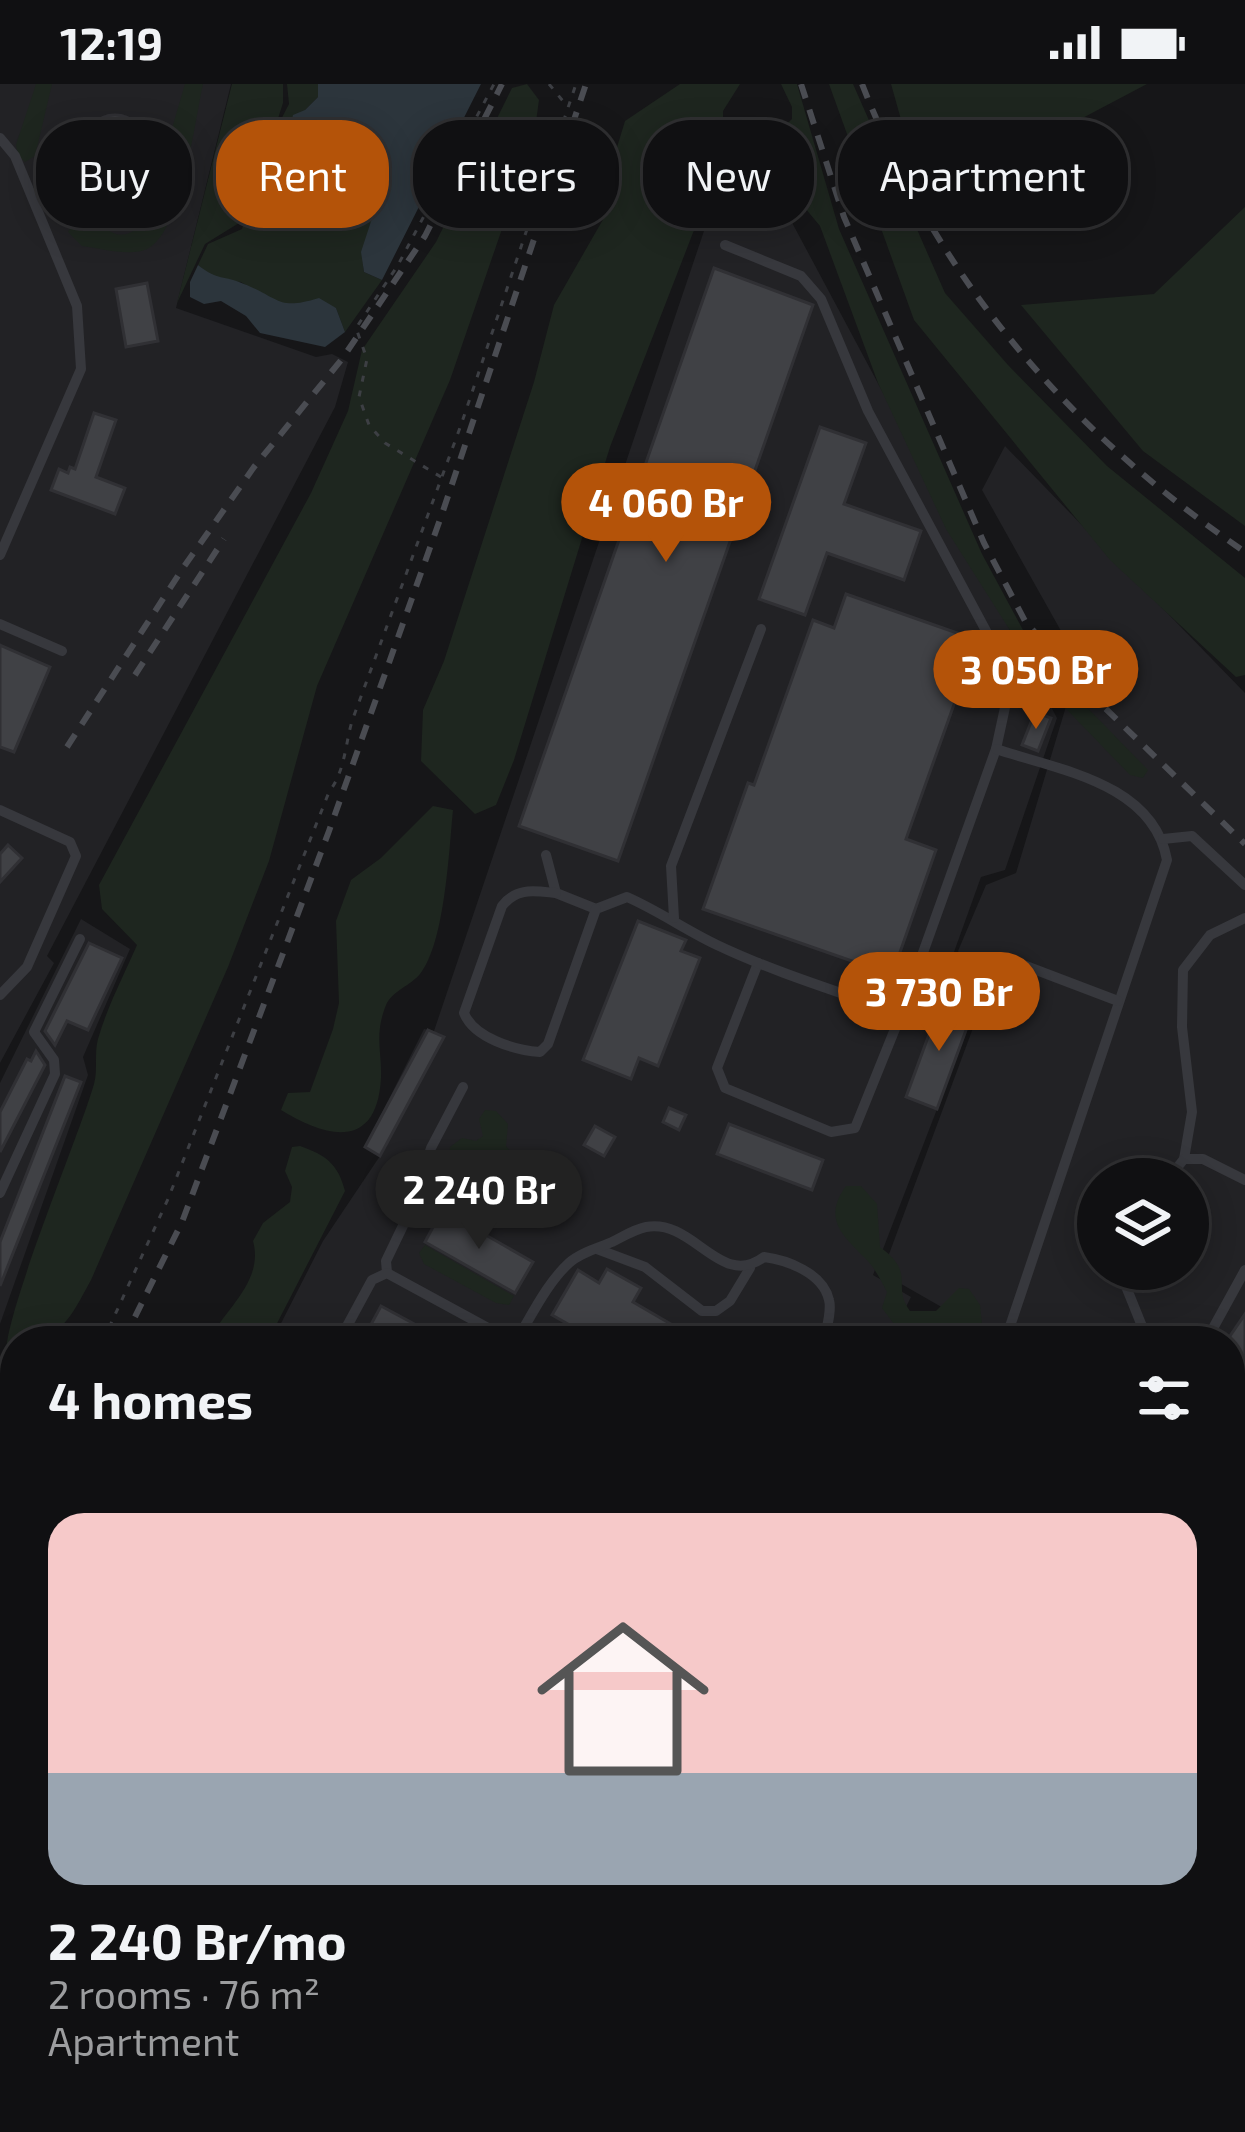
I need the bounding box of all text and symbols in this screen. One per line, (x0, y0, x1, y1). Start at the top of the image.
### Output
text: 12:19 (60, 15, 163, 69)
chip: Buy (36, 120, 192, 228)
chip: Rent (216, 120, 389, 228)
chip: Filters (413, 120, 619, 228)
chip: New (643, 120, 814, 228)
chip: Apartment (838, 120, 1128, 228)
pin: 4 060 Br (542, 463, 790, 565)
text: 4 060 Br (588, 478, 744, 525)
pin: 3 050 Br (912, 630, 1160, 732)
text: 3 050 Br (960, 645, 1112, 692)
pin: 3 730 Br (815, 952, 1063, 1054)
text: 3 730 Br (865, 967, 1013, 1014)
pin: 2 240 Br (355, 1150, 603, 1252)
map controls (1077, 1158, 1209, 1290)
button: layers (1077, 1158, 1209, 1290)
text: 2 240 Br (402, 1165, 556, 1212)
icon: filters (1131, 1365, 1197, 1431)
text: 4 homes (48, 1368, 253, 1429)
icon: home (515, 1591, 731, 1807)
text: 2 240 Br/mo (48, 1909, 347, 1970)
text: 2 rooms · 76 m² (48, 1970, 320, 2017)
text: Apartment (48, 2017, 239, 2064)

